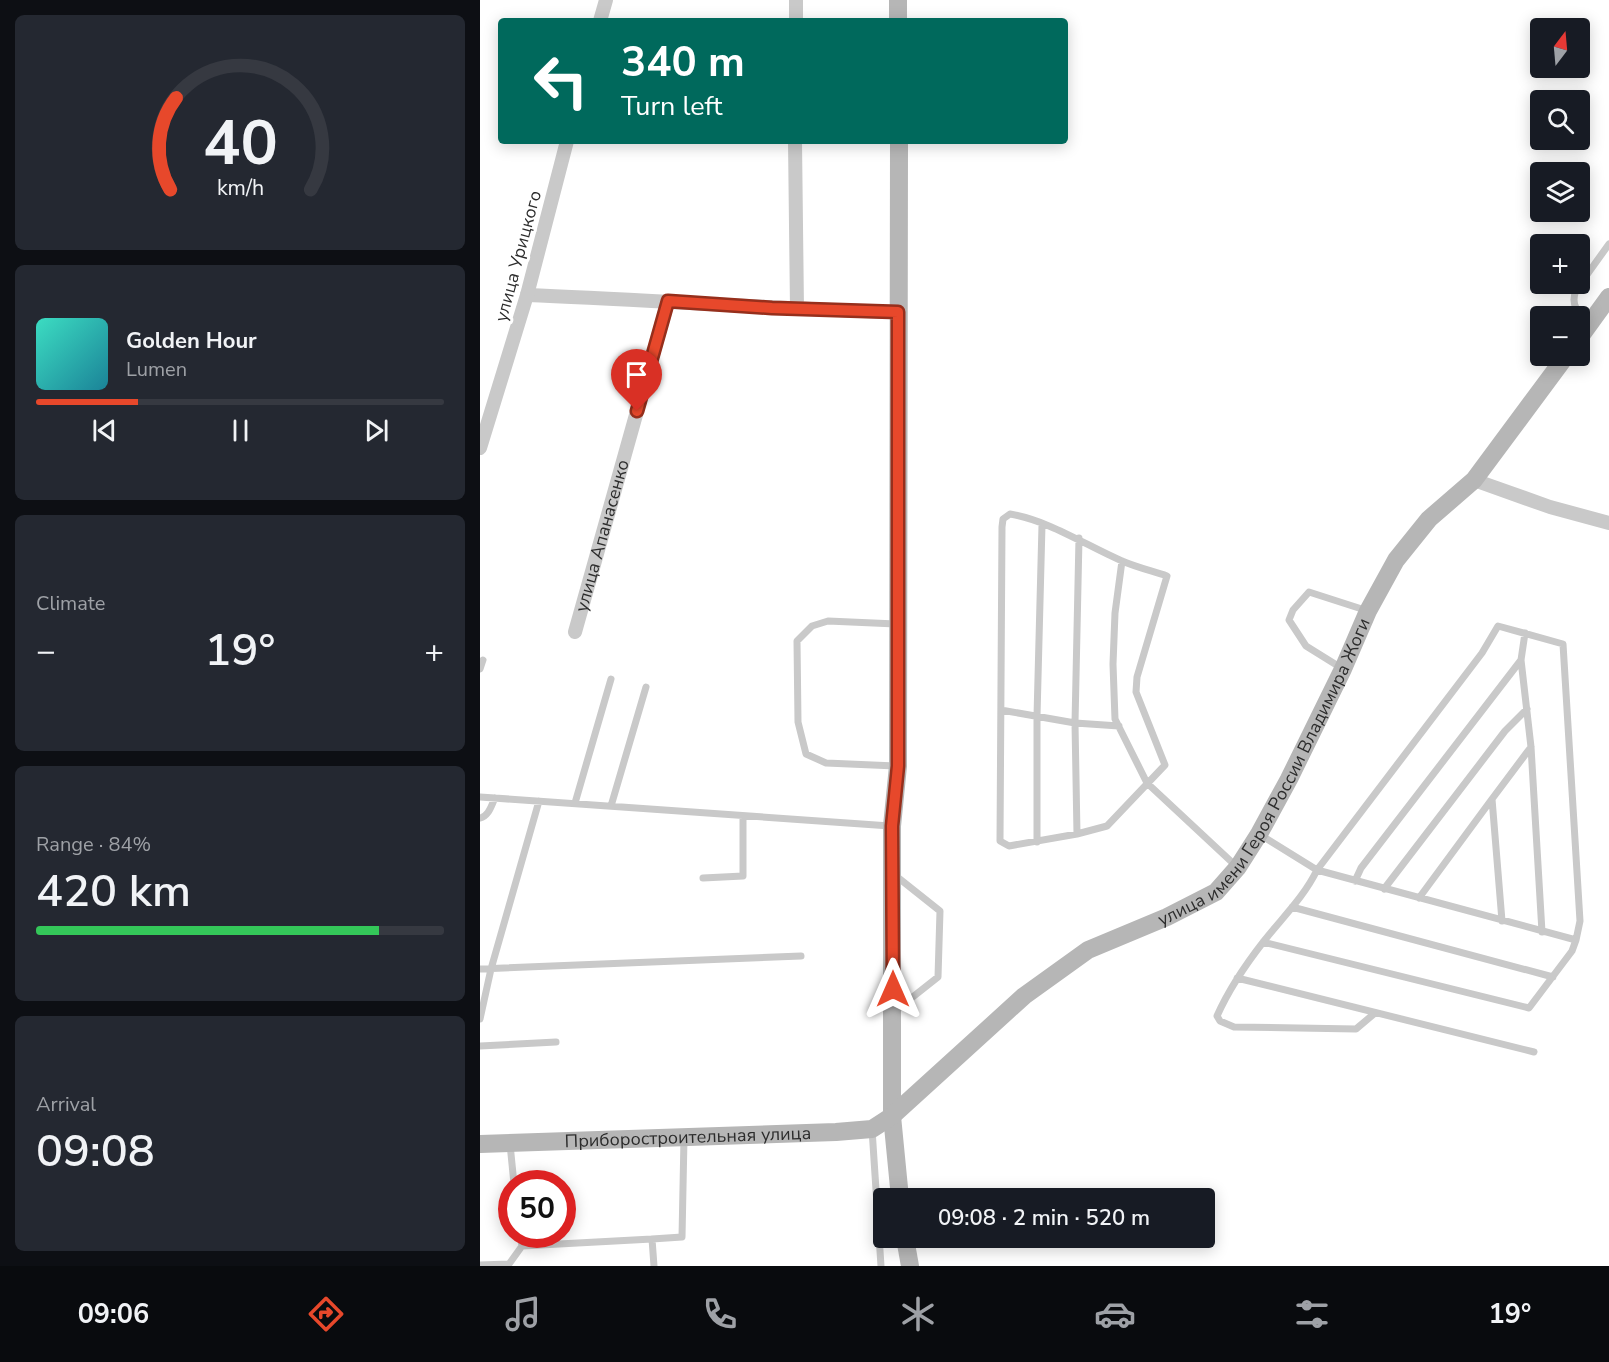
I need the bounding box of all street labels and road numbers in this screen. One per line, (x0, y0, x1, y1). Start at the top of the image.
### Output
street label: улица Урицкого (489, 188, 547, 324)
street label: улица Апанасенко (569, 457, 635, 615)
street label: улица имени Героя России Владимира Жоги (1154, 614, 1376, 932)
street label: Приборостроительная улица (564, 1121, 812, 1153)

